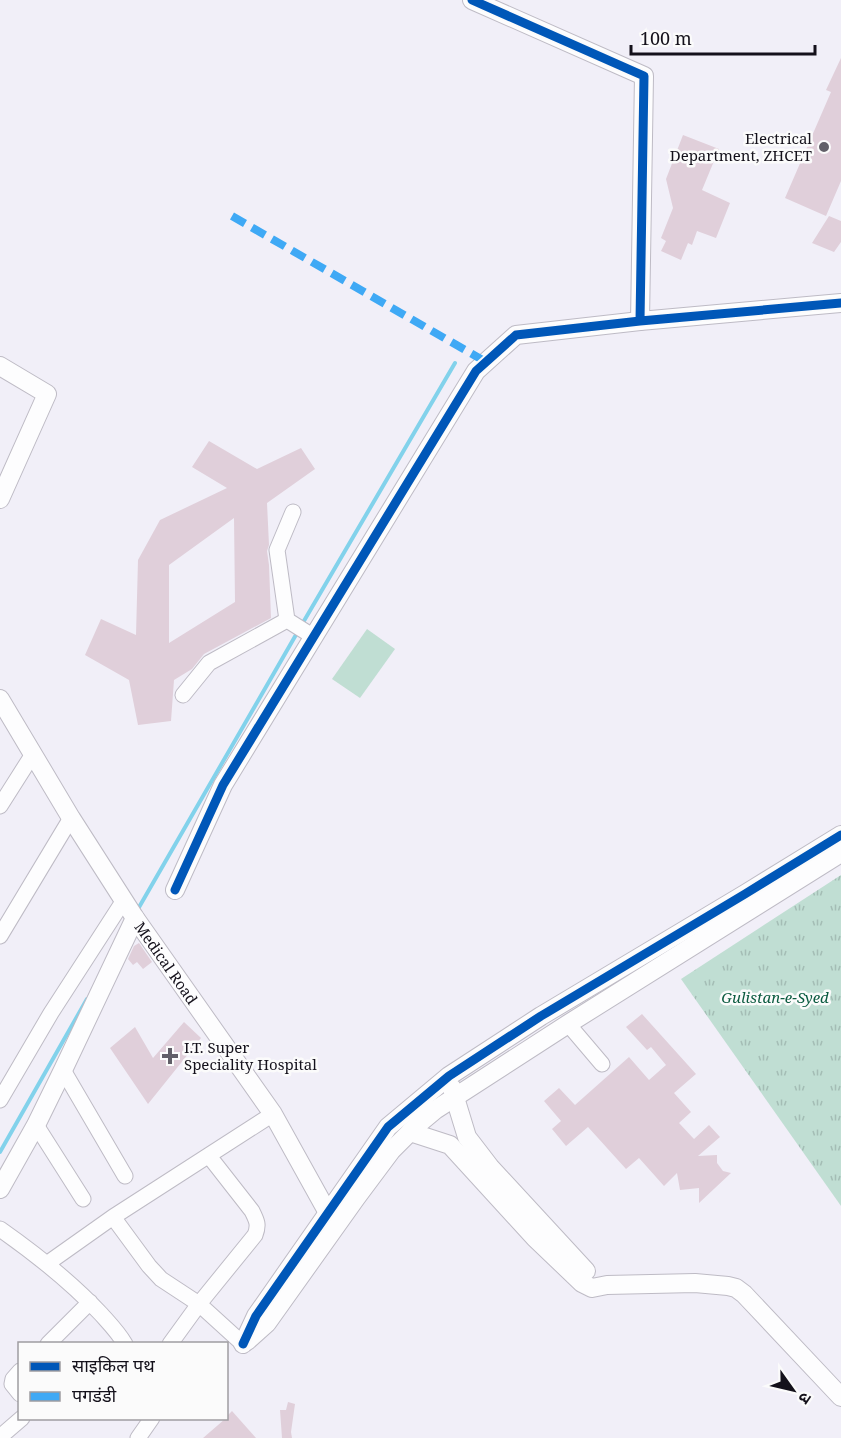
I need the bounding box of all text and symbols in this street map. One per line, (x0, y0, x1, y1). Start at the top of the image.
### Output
scale bar (631, 18, 816, 56)
text: 100 m (640, 26, 692, 50)
place label: Electrical Department, ZHCET (670, 128, 812, 165)
marker: Electrical Department, ZHCET (817, 140, 831, 154)
street label: Medical Road (130, 917, 203, 1008)
park label: Gulistan-e-Syed (721, 987, 829, 1007)
place label: I.T. Super Speciality Hospital (184, 1037, 317, 1074)
marker: I.T. Super Speciality Hospital (161, 1047, 179, 1065)
legend (18, 1342, 228, 1420)
text: साइकिल पथ (72, 1353, 155, 1377)
north arrow (763, 1360, 823, 1420)
text: पगडंडी (72, 1383, 117, 1407)
text: उ (793, 1388, 817, 1409)

